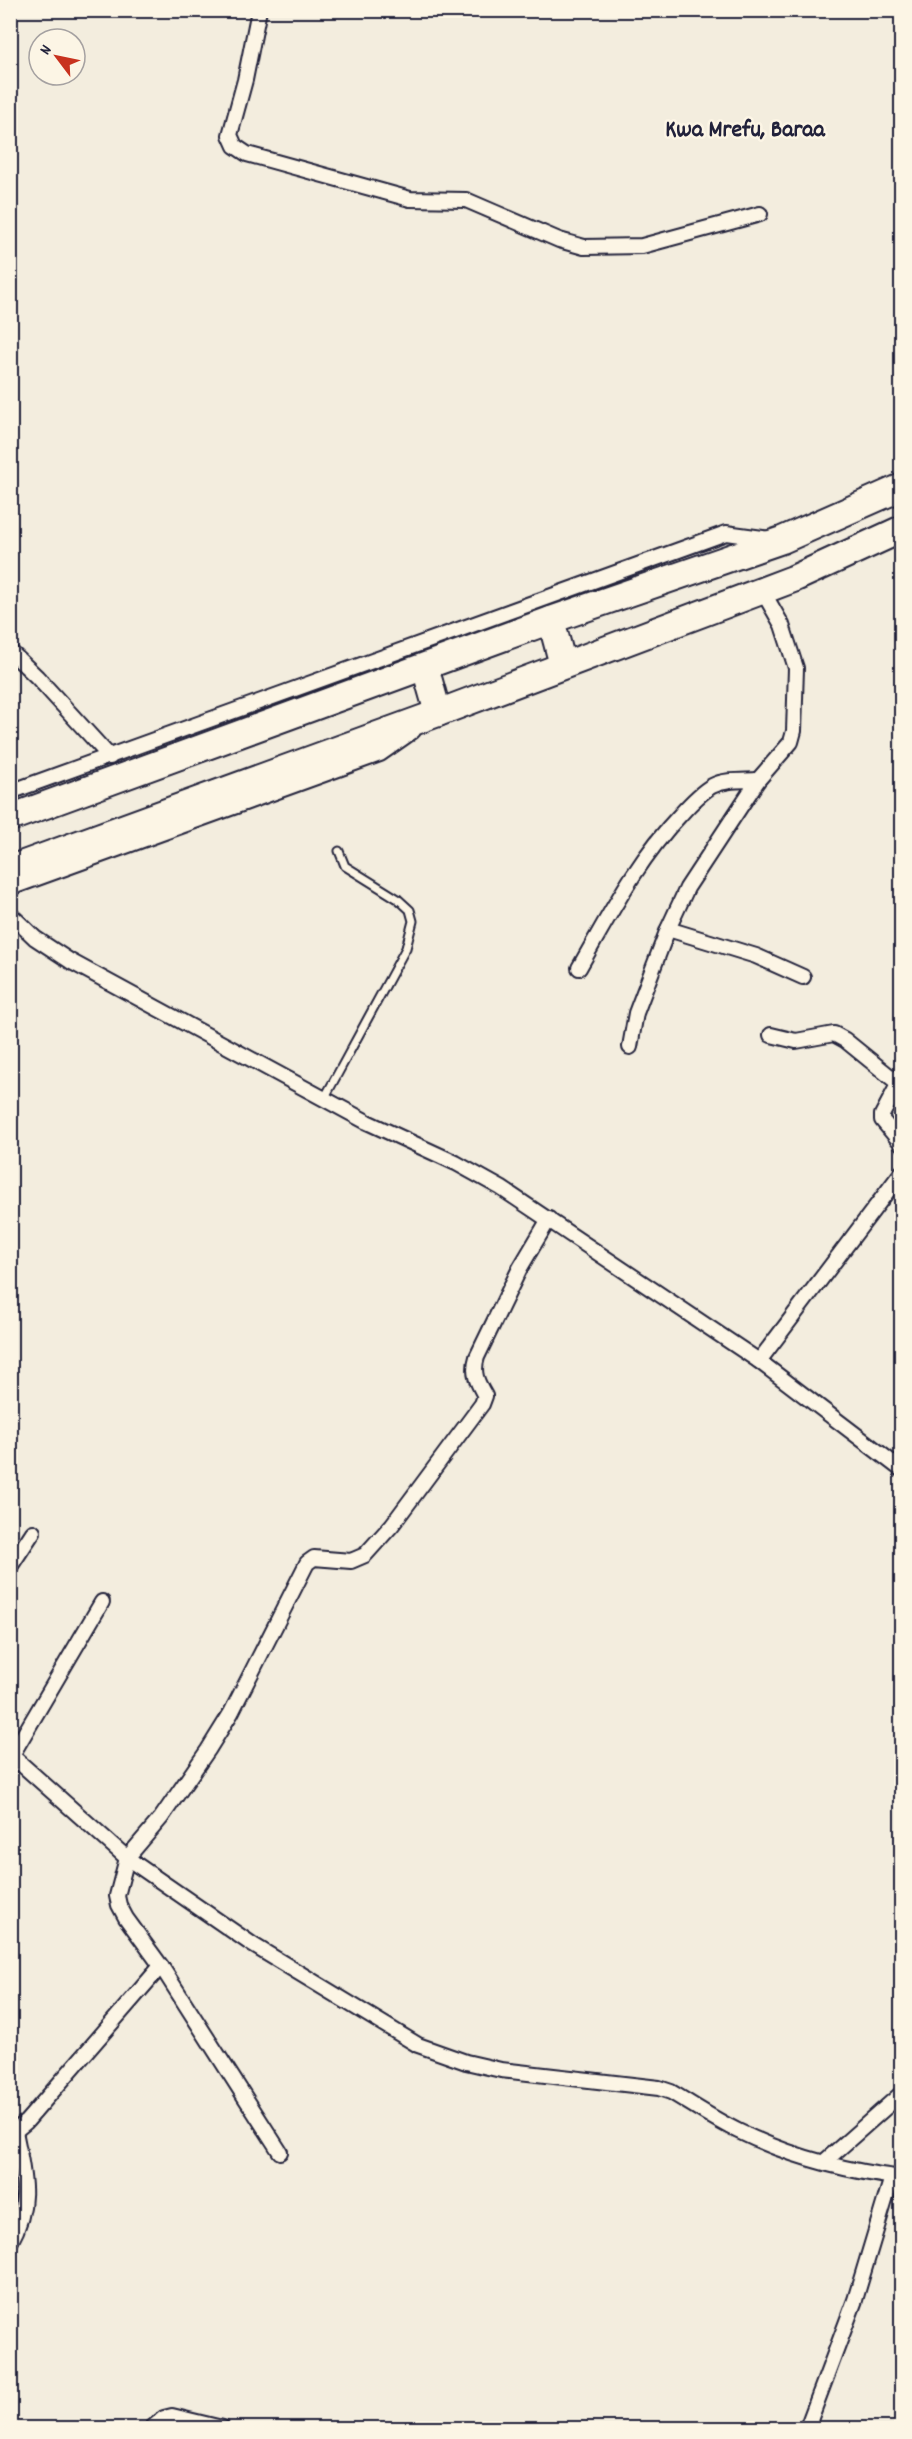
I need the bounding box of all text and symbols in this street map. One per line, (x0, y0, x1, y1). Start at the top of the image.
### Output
north arrow (27, 27, 87, 87)
text: N (35, 41, 58, 60)
district label: Kwa Mrefu, Baraa (665, 114, 826, 148)

